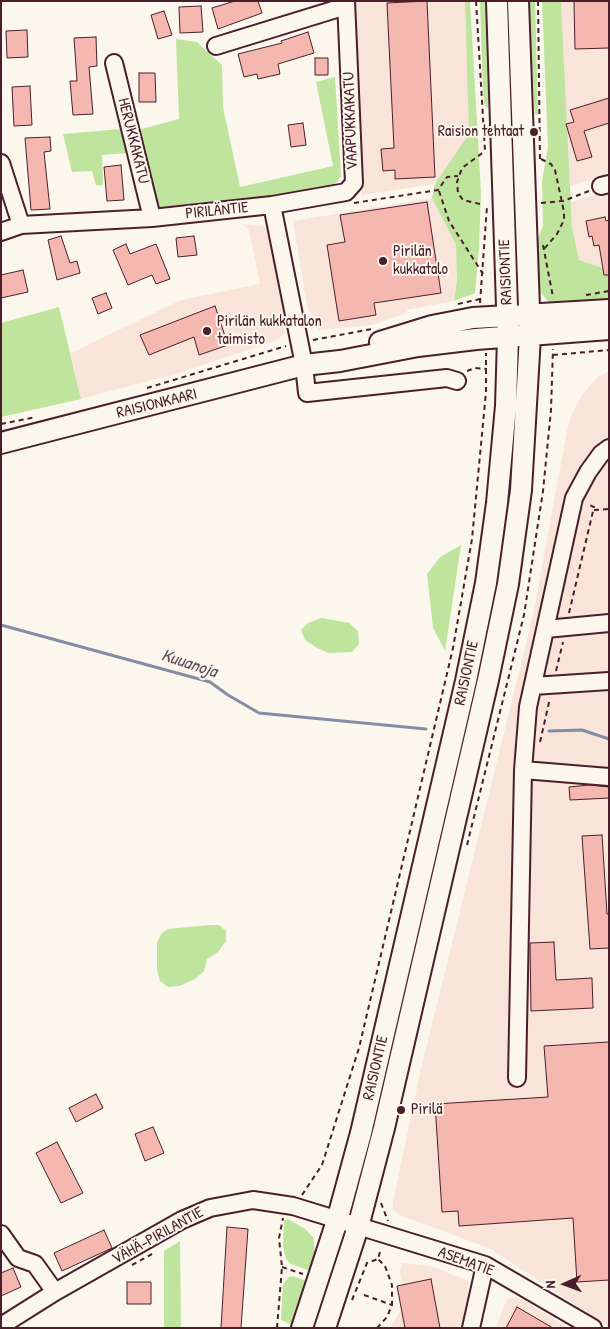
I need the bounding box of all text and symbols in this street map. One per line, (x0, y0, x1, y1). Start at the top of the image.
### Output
street label: VAAPUKKAKATU (340, 72, 362, 170)
street label: HERUKKAKATU (113, 96, 153, 186)
place label: Raision tehtaat (438, 122, 524, 142)
marker: Raision tehtaat (528, 126, 540, 138)
street label: PIRILÄNTIE (185, 198, 249, 224)
street label: RAISIONTIE (495, 239, 517, 305)
place label: Pirilän kukkatalo (393, 242, 448, 280)
marker: Pirilän kukkatalo (377, 255, 389, 267)
place label: Pirilän kukkatalon taimisto (217, 312, 322, 350)
marker: Pirilän kukkatalon taimisto (201, 325, 213, 337)
street label: RAISIONKAARI (115, 385, 199, 423)
street label: RAISIONTIE (451, 639, 483, 707)
water label: Kuuanoja (158, 645, 220, 683)
street label: RAISIONTIE (359, 1034, 393, 1102)
place label: Pirilä (411, 1100, 443, 1120)
marker: Pirilä (395, 1104, 407, 1116)
street label: VÄHÄ-PIRILANTIE (109, 1203, 207, 1269)
street label: ASEMATIE (436, 1243, 496, 1281)
north arrow (540, 1259, 590, 1309)
text: N (540, 1280, 559, 1289)

